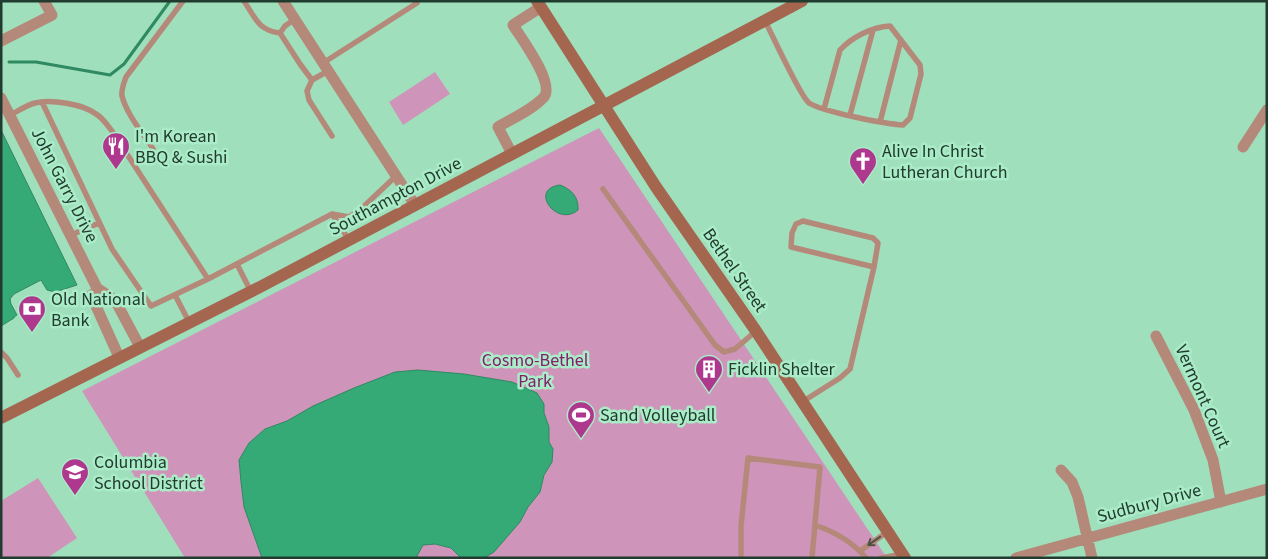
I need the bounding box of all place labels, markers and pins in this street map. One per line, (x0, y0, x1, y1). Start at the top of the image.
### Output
place label: I'm Korean BBQ & Sushi (135, 124, 227, 170)
restaurant icon: I'm Korean BBQ & Sushi (101, 131, 131, 170)
place label: Alive In Christ Lutheran Church (882, 139, 1007, 185)
church icon: Alive In Christ Lutheran Church (848, 146, 878, 185)
place label: Old National Bank (51, 287, 145, 333)
bank icon: Old National Bank (17, 294, 47, 333)
building icon: Ficklin Shelter (694, 354, 724, 393)
place label: Ficklin Shelter (728, 357, 836, 382)
sports icon: Sand Volleyball (566, 400, 596, 439)
place label: Sand Volleyball (600, 403, 715, 428)
place label: Columbia School District (94, 450, 203, 496)
school or university icon: Columbia School District (60, 457, 90, 496)

